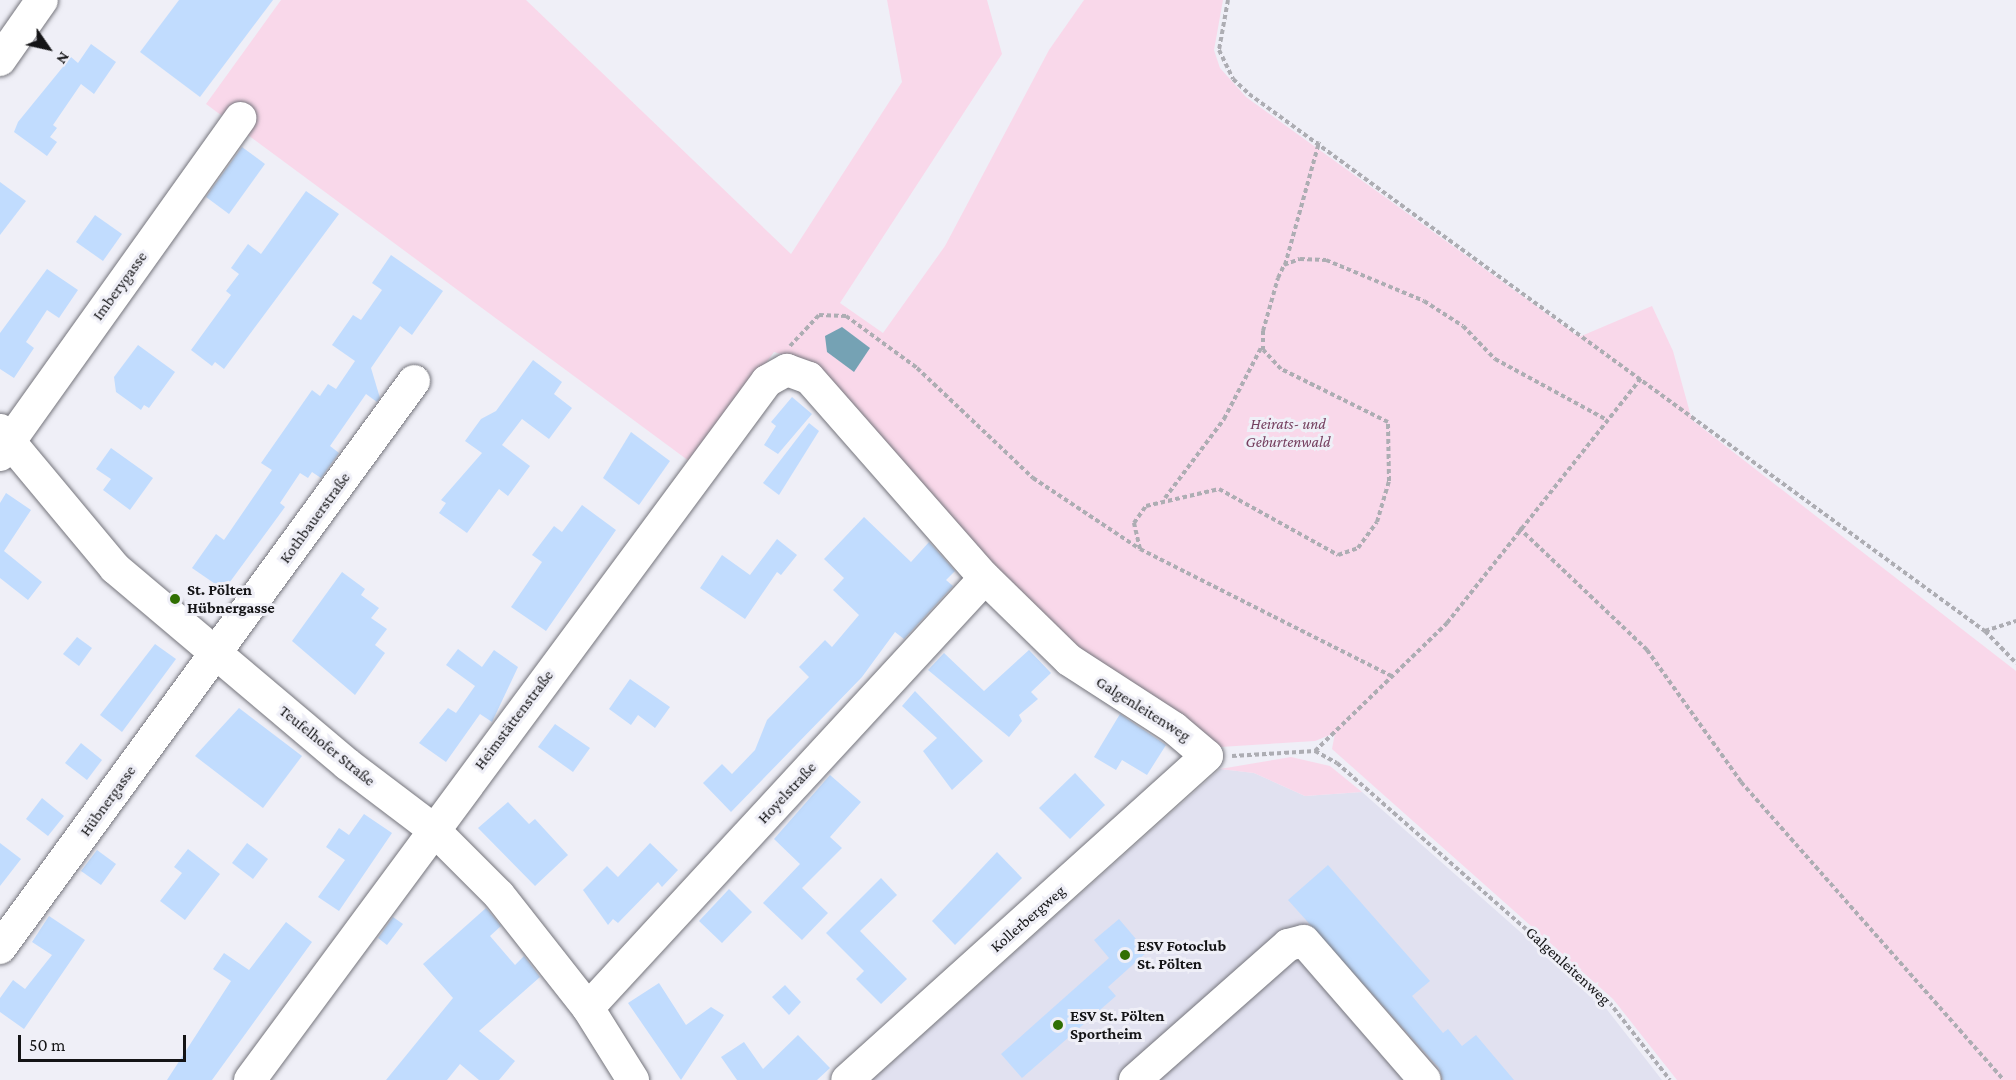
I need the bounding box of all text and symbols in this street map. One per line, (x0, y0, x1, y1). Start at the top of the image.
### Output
north arrow (18, 18, 78, 78)
text: N (53, 49, 73, 68)
street label: Imberygasse (89, 248, 151, 324)
park label: Heirats- und Geburtenwald (1246, 414, 1330, 452)
street label: Kothbauerstraße (276, 469, 354, 567)
place label: St. Pölten Hübnergasse (187, 580, 275, 618)
marker: St. Pölten Hübnergasse (168, 592, 182, 606)
street label: Heimstättenstraße (470, 666, 558, 774)
street label: Galgenleitenweg (1092, 672, 1194, 746)
street label: Teufelhofer Straße (275, 701, 379, 791)
street label: Hoyelstraße (754, 758, 820, 828)
street label: Hübnergasse (76, 762, 140, 840)
street label: Kollerbergweg (987, 881, 1069, 957)
street label: Galgenleitenweg (1522, 923, 1614, 1009)
place label: ESV Fotoclub St. Pölten (1137, 936, 1226, 974)
marker: ESV Fotoclub St. Pölten (1118, 948, 1132, 962)
place label: ESV St. Pölten Sportheim (1070, 1006, 1164, 1044)
marker: ESV St. Pölten Sportheim (1051, 1018, 1065, 1032)
scale bar (21, 1023, 189, 1061)
text: 50 m (29, 1035, 66, 1055)

